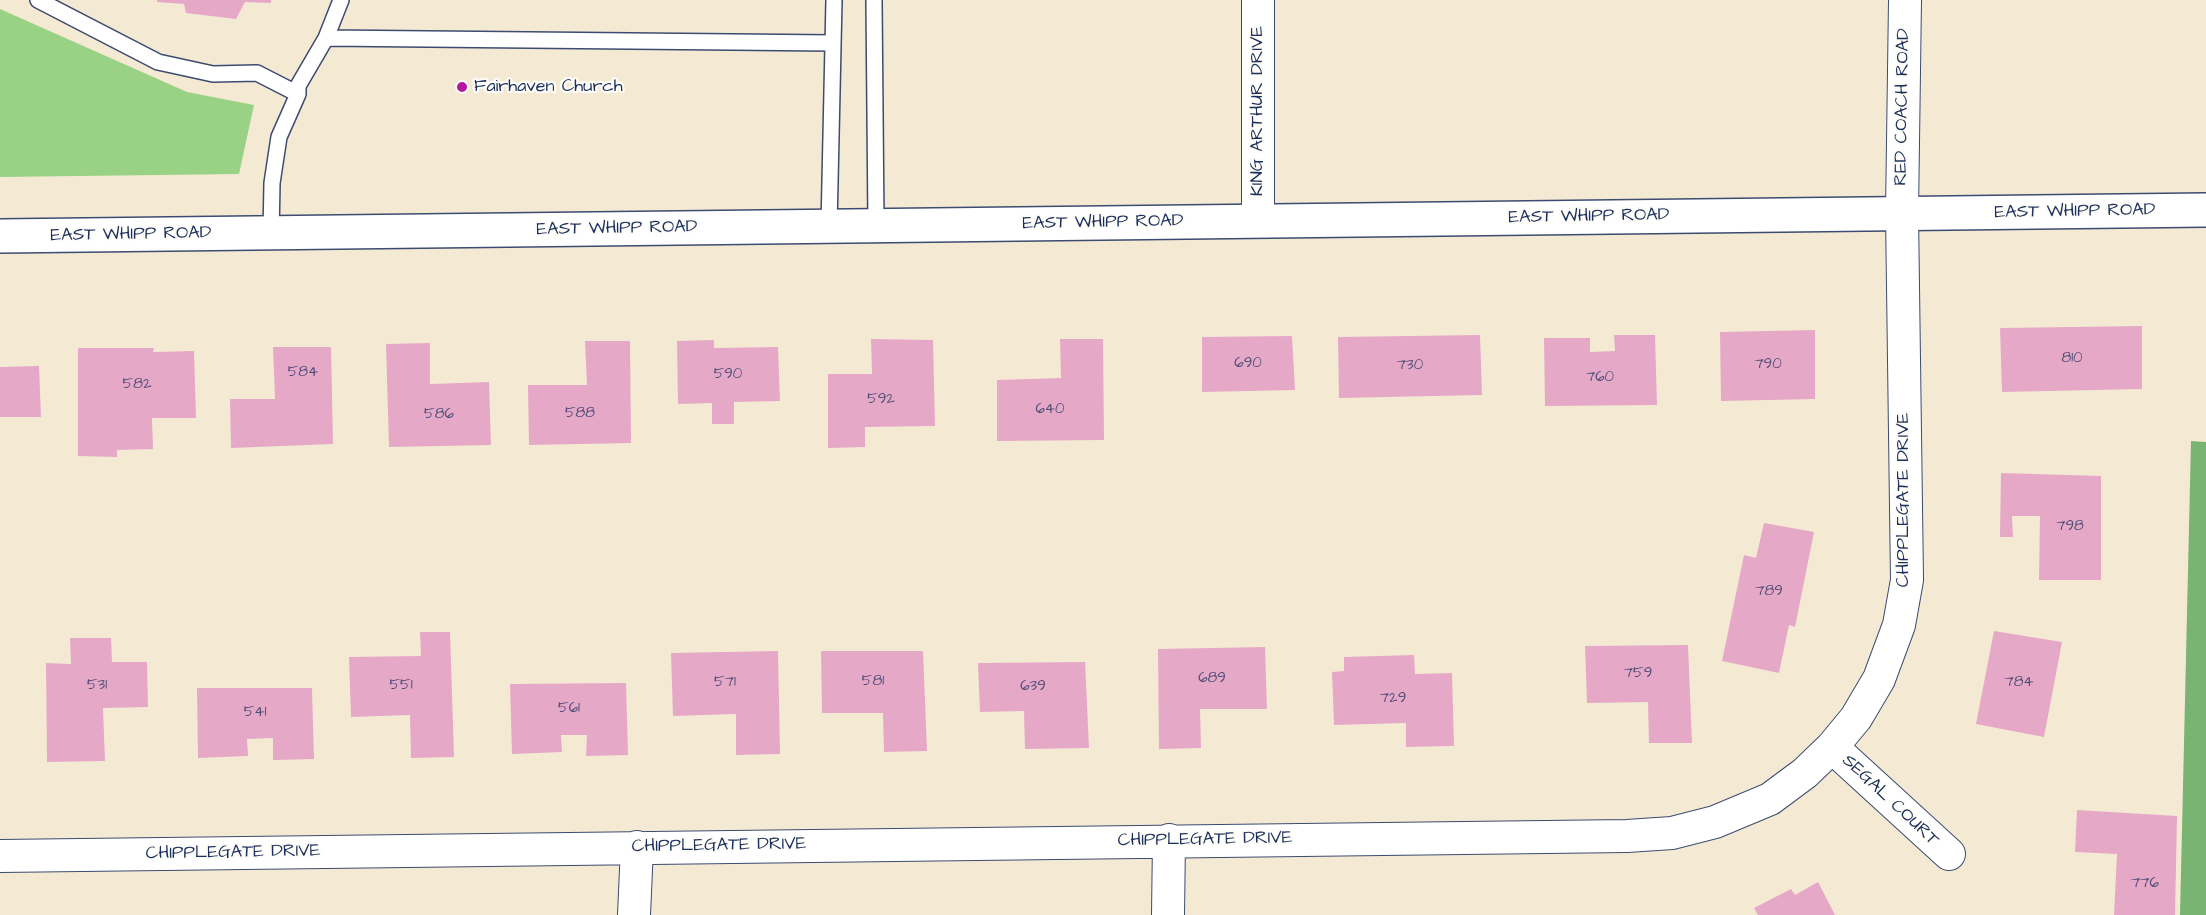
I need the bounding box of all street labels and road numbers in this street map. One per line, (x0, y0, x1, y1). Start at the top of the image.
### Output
street label: KING ARTHUR DRIVE (1247, 26, 1269, 196)
street label: RED COACH ROAD (1891, 28, 1915, 186)
street label: EAST WHIPP ROAD (1994, 200, 2156, 224)
street label: EAST WHIPP ROAD (1508, 205, 1670, 229)
street label: EAST WHIPP ROAD (1022, 211, 1184, 235)
street label: EAST WHIPP ROAD (536, 217, 698, 241)
street label: EAST WHIPP ROAD (50, 223, 212, 247)
street label: CHIPPLEGATE DRIVE (1893, 413, 1915, 587)
street label: SEGAL COURT (1837, 751, 1943, 851)
street label: CHIPPLEGATE DRIVE (1117, 828, 1293, 852)
street label: CHIPPLEGATE DRIVE (631, 834, 807, 858)
street label: CHIPPLEGATE DRIVE (145, 841, 321, 865)

